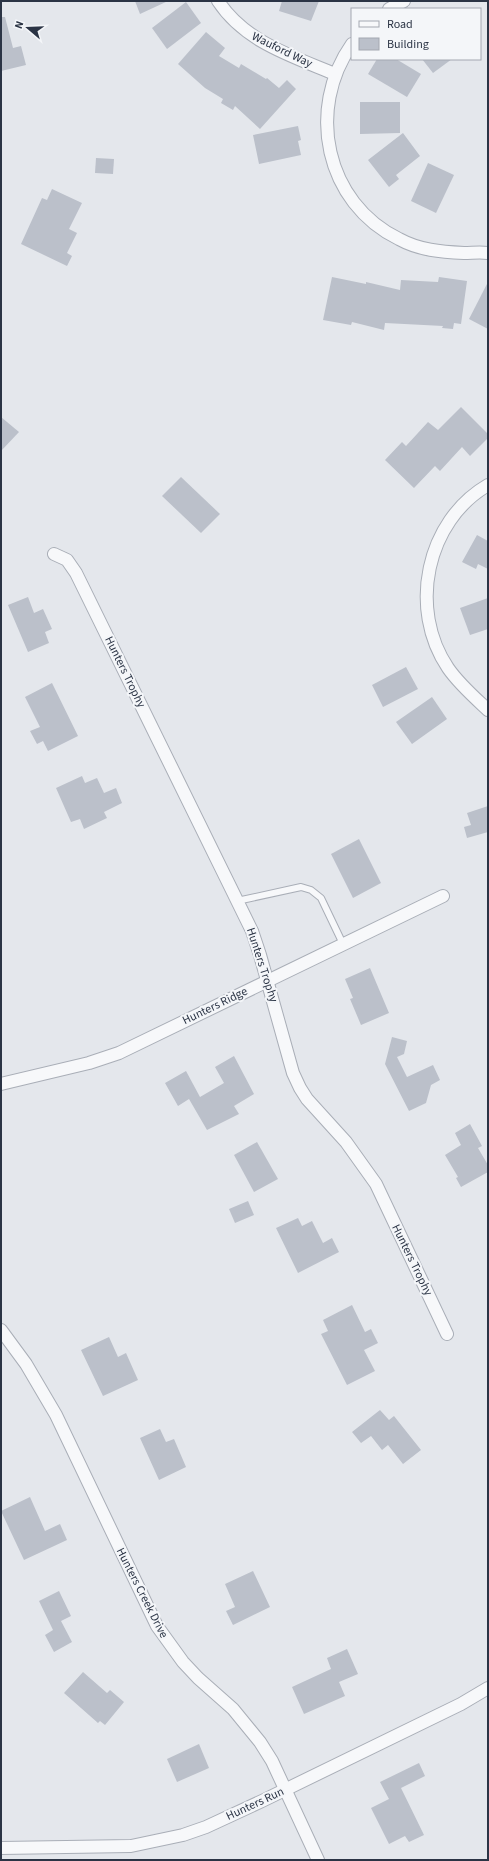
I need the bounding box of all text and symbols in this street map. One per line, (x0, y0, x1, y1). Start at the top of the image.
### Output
north arrow (8, 8, 48, 48)
legend (351, 8, 481, 60)
text: Road (387, 16, 413, 33)
text: N (11, 19, 27, 31)
street label: Wauford Way (249, 28, 316, 72)
text: Building (387, 36, 429, 53)
street label: Hunters Trophy (100, 633, 150, 711)
street label: Hunters Trophy (242, 926, 282, 1005)
street label: Hunters Ridge (180, 983, 250, 1029)
street label: Hunters Trophy (387, 1221, 437, 1299)
street label: Hunters Creek Drive (112, 1545, 172, 1641)
street label: Hunters Run (223, 1783, 287, 1825)

